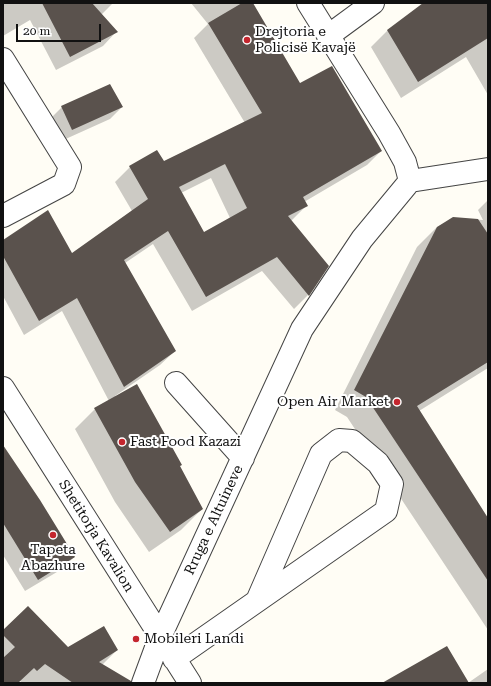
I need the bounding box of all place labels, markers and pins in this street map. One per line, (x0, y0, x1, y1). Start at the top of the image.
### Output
place label: Drejtoria e Policisë Kavajë (255, 24, 356, 56)
marker: Drejtoria e Policisë Kavajë (242, 35, 252, 45)
place label: Open Air Market (277, 394, 389, 410)
marker: Open Air Market (392, 397, 402, 407)
place label: Fast Food Kazazi (130, 434, 241, 450)
marker: Fast Food Kazazi (117, 437, 127, 447)
marker: Tapeta Abazhure (48, 530, 58, 540)
place label: Tapeta Abazhure (21, 542, 85, 574)
place label: Mobileri Landi (144, 631, 244, 647)
marker: Mobileri Landi (131, 634, 141, 644)

